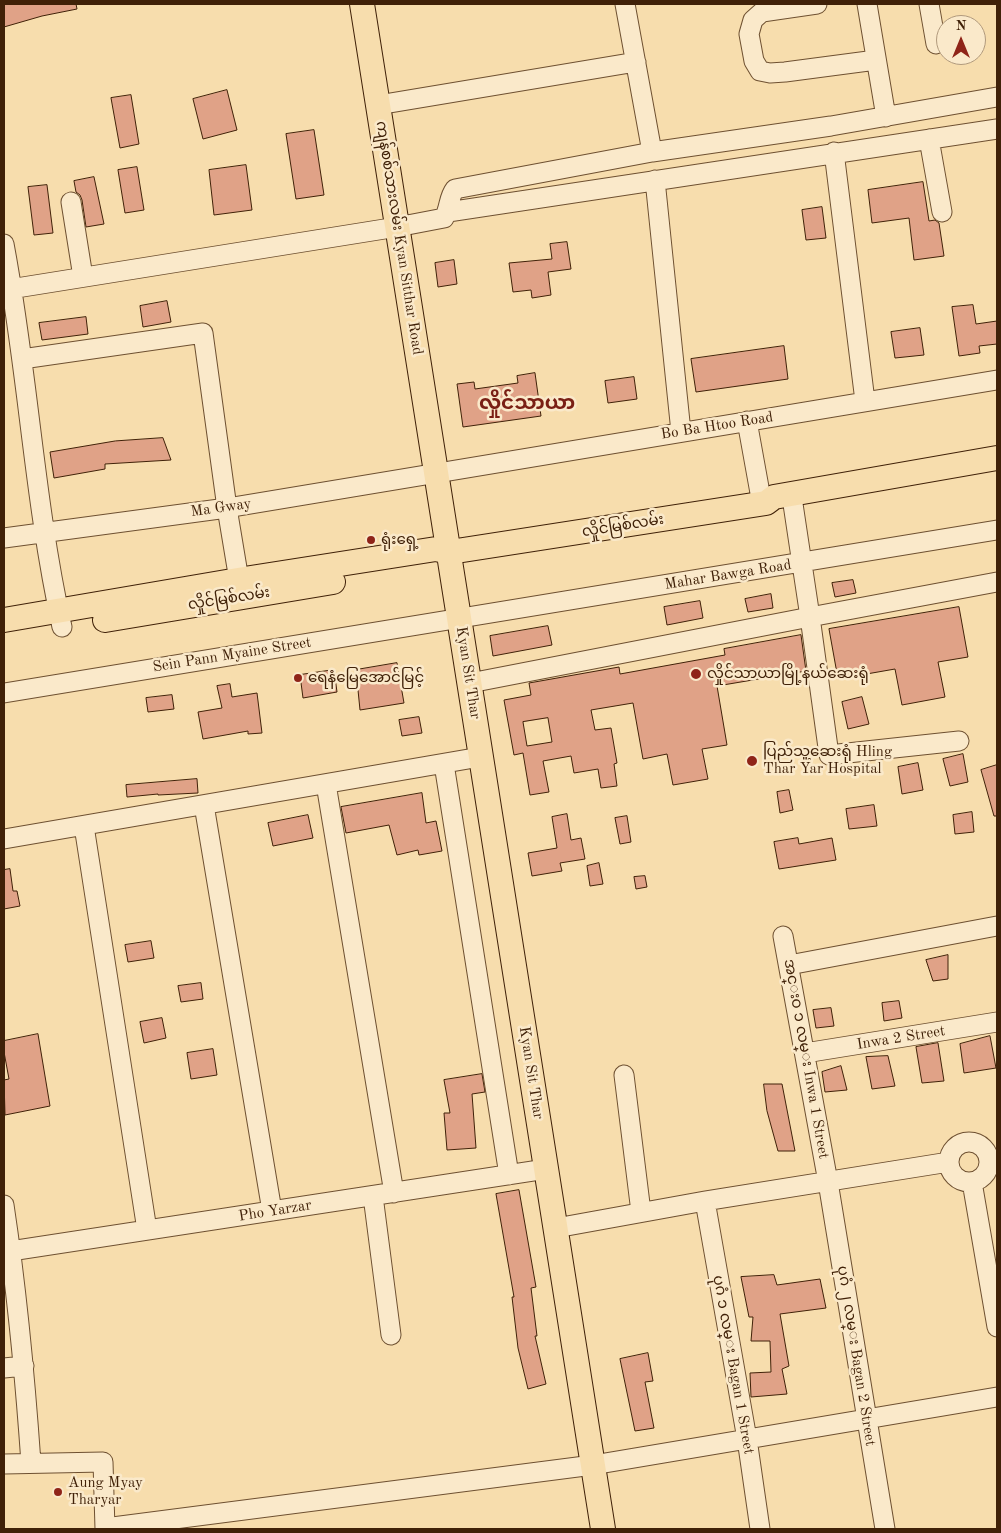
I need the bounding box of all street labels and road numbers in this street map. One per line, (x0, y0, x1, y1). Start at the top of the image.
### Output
street label: ကျန်စစ်သားလမ်း Kyan Sitthar Road (372, 120, 426, 356)
street label: Bo Ba Htoo Road (660, 408, 774, 444)
street label: Ma Gway (189, 495, 253, 521)
street label: လှိုင်မြစ်လမ်း (581, 511, 665, 541)
street label: Mahar Bawga Road (663, 556, 793, 594)
street label: လှိုင်မြစ်လမ်း (187, 584, 271, 614)
street label: Kyan Sit Thar (452, 625, 484, 721)
street label: Sein Pann Myaine Street (151, 634, 313, 676)
street label: အင္းဝ ၁ လမ္း Inwa 1 Street (780, 958, 832, 1160)
street label: Inwa 2 Street (855, 1022, 947, 1054)
street label: Kyan Sit Thar (515, 1025, 547, 1121)
street label: Pho Yarzar (237, 1196, 313, 1226)
street label: ပုဂံ ၂ လမ္း Bagan 2 Street (833, 1265, 879, 1447)
street label: ပုဂံ ၁ လမ္း Bagan 1 Street (708, 1274, 758, 1456)

